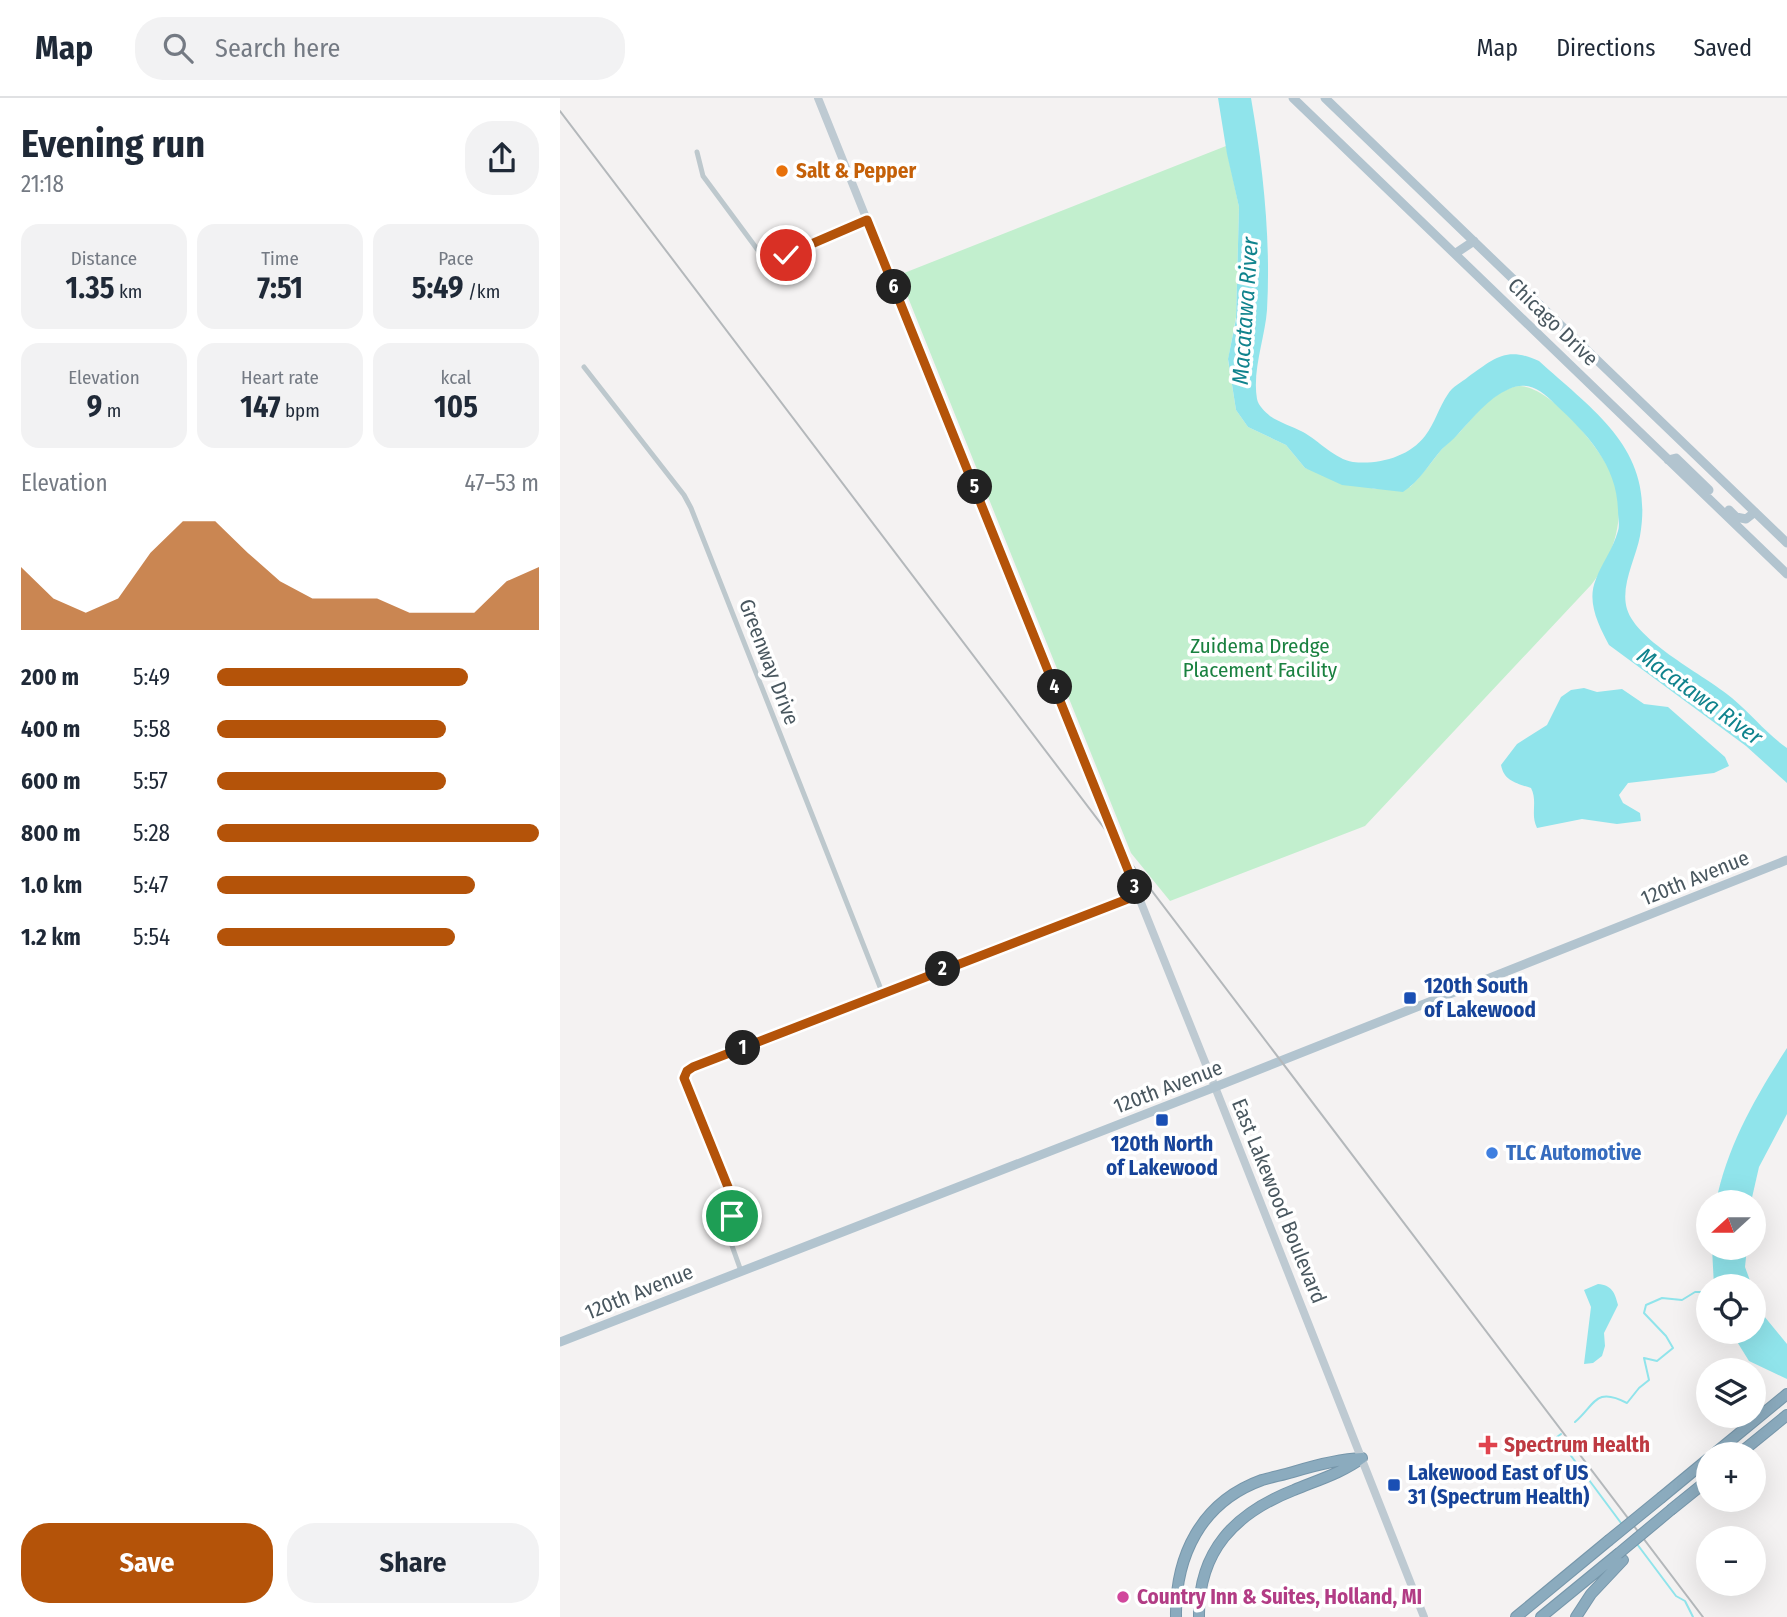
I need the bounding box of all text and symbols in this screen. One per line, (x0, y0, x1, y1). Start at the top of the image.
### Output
search box (135, 17, 625, 80)
text: Map (35, 28, 93, 68)
icon: search (159, 29, 197, 67)
text: Search here (215, 33, 340, 64)
text: Map (1477, 34, 1518, 62)
text: Directions (1556, 34, 1655, 62)
text: Saved (1693, 34, 1752, 62)
text: Evening run (21, 121, 205, 167)
button: share (465, 121, 539, 195)
place label: Salt & Pepper (796, 158, 916, 184)
marker: Salt & Pepper (774, 163, 790, 179)
text: 21:18 (21, 170, 64, 198)
pin (756, 225, 816, 285)
water label: Macatawa River (1226, 235, 1264, 386)
icon: check (767, 236, 805, 274)
text: Distance (71, 247, 137, 270)
text: Time (261, 247, 299, 270)
text: Pace (438, 247, 474, 270)
text: 1.35 (66, 270, 115, 306)
text: 7:51 (257, 270, 303, 306)
text: 5:49 (412, 270, 464, 306)
pin: 6 (876, 270, 912, 304)
street label: Chicago Drive (1502, 272, 1604, 372)
text: 6 (889, 275, 898, 298)
text: km (115, 280, 142, 303)
text: /km (464, 280, 500, 303)
text: Elevation (68, 366, 140, 389)
text: Heart rate (241, 366, 319, 389)
text: kcal (441, 366, 471, 389)
text: 9 (87, 389, 102, 425)
text: 147 (240, 389, 280, 425)
text: 105 (434, 389, 478, 425)
text: m (102, 399, 121, 422)
text: bpm (280, 399, 320, 422)
text: Elevation (21, 469, 108, 497)
text: 47–53 m (464, 469, 539, 497)
pin: 5 (958, 470, 992, 504)
text: 5 (970, 475, 979, 498)
street label: Greenway Drive (733, 595, 805, 729)
park label: Zuidema Dredge Placement Facility (1183, 633, 1338, 683)
water label: Macatawa River (1632, 641, 1769, 751)
text: 200 m (21, 663, 79, 691)
text: 5:49 (133, 663, 170, 691)
pin: 4 (1037, 670, 1072, 704)
text: 4 (1050, 675, 1059, 698)
text: 400 m (21, 715, 80, 743)
text: 5:58 (133, 715, 171, 743)
text: 600 m (21, 767, 80, 795)
text: 5:57 (133, 767, 168, 795)
text: 800 m (21, 819, 81, 847)
text: 5:28 (133, 819, 170, 847)
street label: 120th Avenue (1637, 845, 1753, 911)
pin: 3 (1118, 870, 1152, 904)
text: 1.0 km (21, 871, 82, 899)
text: 5:47 (133, 871, 168, 899)
text: 3 (1130, 875, 1139, 898)
text: 1.2 km (21, 923, 81, 951)
text: 5:54 (133, 923, 170, 951)
pin: 2 (926, 952, 960, 986)
text: 2 (938, 957, 947, 980)
place label: 120th South of Lakewood (1424, 973, 1536, 1023)
marker: 120th South of Lakewood (1402, 990, 1418, 1006)
pin: 1 (726, 1030, 760, 1066)
text: 1 (738, 1036, 747, 1059)
street label: 120th Avenue (1110, 1054, 1226, 1120)
street label: East Lakewood Boulevard (1226, 1095, 1332, 1307)
marker: 120th North of Lakewood (1154, 1112, 1170, 1128)
place label: 120th North of Lakewood (1106, 1131, 1218, 1181)
place label: TLC Automotive (1506, 1140, 1642, 1166)
marker: TLC Automotive (1484, 1145, 1500, 1161)
pin (702, 1186, 762, 1246)
north arrow (1696, 1190, 1766, 1260)
map controls (1696, 1190, 1766, 1596)
icon: arrive (713, 1197, 751, 1235)
street label: 120th Avenue (581, 1259, 697, 1325)
button: locate (1696, 1274, 1766, 1344)
button: layers (1696, 1358, 1766, 1428)
place label: Spectrum Health (1504, 1432, 1650, 1458)
marker: Spectrum Health (1478, 1435, 1498, 1455)
button: + (1696, 1442, 1766, 1512)
place label: Lakewood East of US 31 (Spectrum Health) (1407, 1460, 1589, 1510)
marker: Lakewood East of US 31 (Spectrum Health) (1386, 1477, 1402, 1493)
button: Save (21, 1523, 273, 1603)
button: Share (287, 1523, 539, 1603)
button: − (1696, 1526, 1766, 1596)
place label: Country Inn & Suites, Holland, MI (1137, 1584, 1422, 1610)
marker: Country Inn & Suites, Holland, MI (1115, 1589, 1131, 1605)

